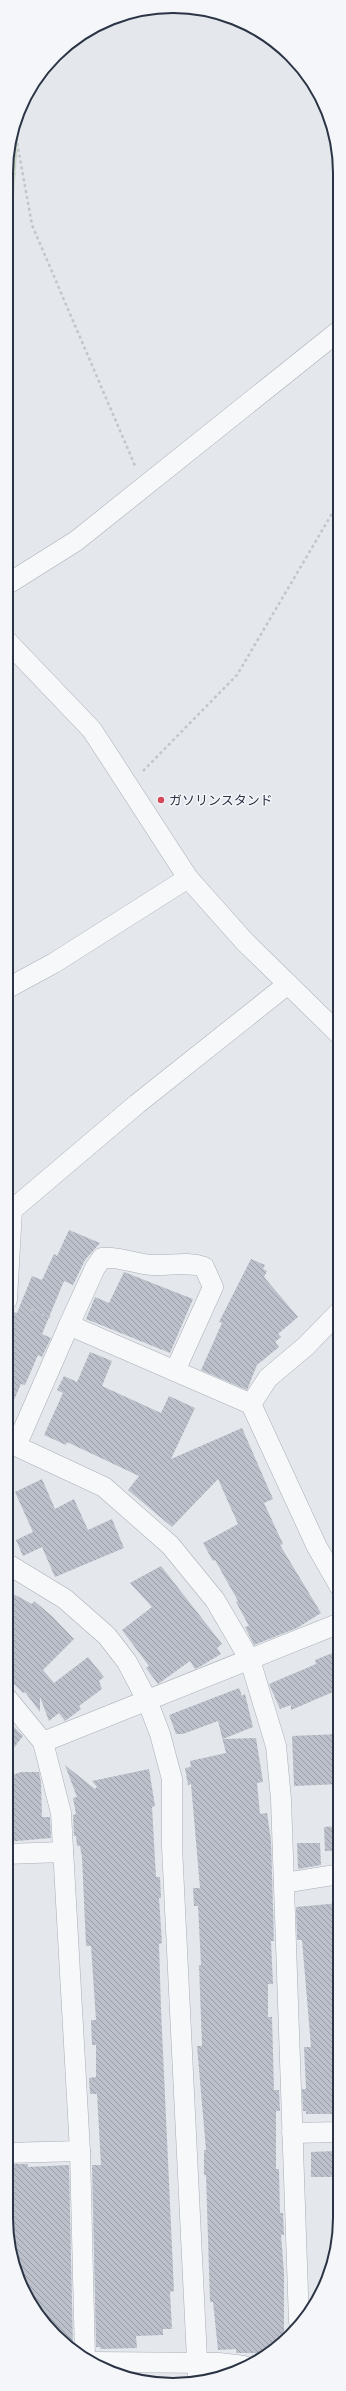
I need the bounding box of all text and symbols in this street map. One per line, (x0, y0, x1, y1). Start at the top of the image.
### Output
place label: ガソリンスタンド (169, 793, 273, 808)
marker: ガソリンスタンド (156, 795, 166, 805)

